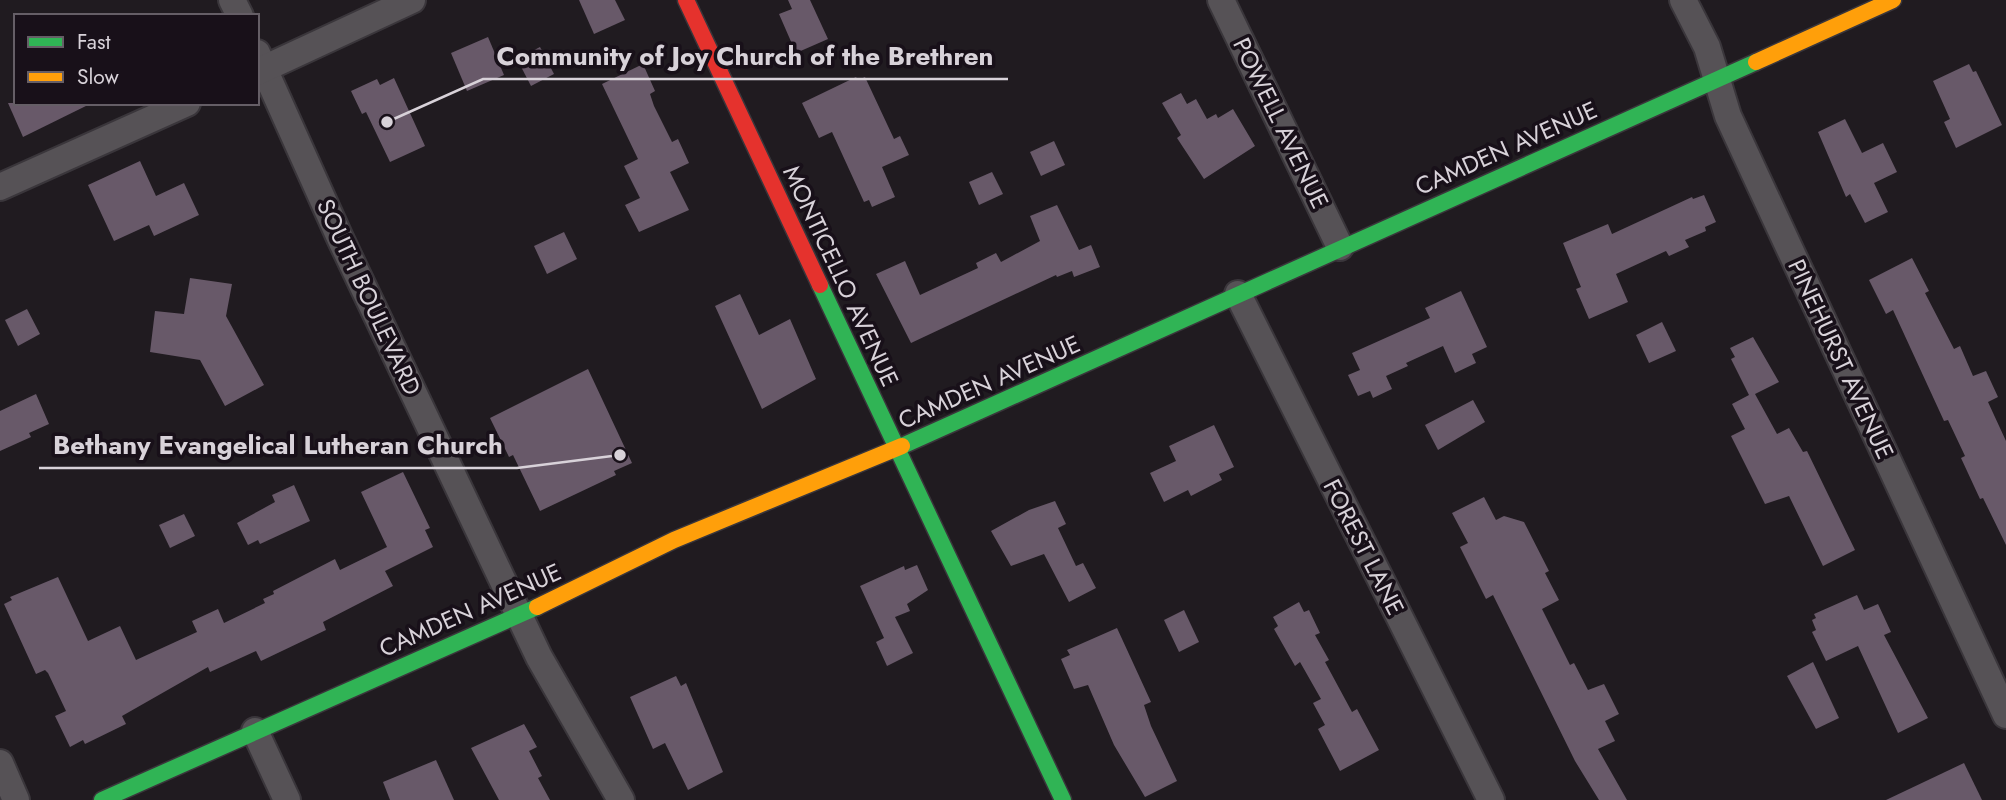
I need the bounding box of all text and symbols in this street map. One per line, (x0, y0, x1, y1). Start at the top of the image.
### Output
legend (14, 14, 259, 105)
text: Fast (77, 27, 110, 57)
callout: Community of Joy Church of the Brethren (483, 32, 1008, 79)
street label: POWELL AVENUE (1224, 32, 1338, 214)
text: Community of Joy Church of the Brethren (496, 37, 994, 75)
text: Slow (77, 62, 119, 92)
street label: CAMDEN AVENUE (1409, 92, 1603, 204)
street label: MONTICELLO AVENUE (774, 160, 908, 392)
street label: SOUTH BOULEVARD (308, 193, 430, 401)
street label: PINEHURST AVENUE (1779, 253, 1903, 465)
street label: CAMDEN AVENUE (892, 326, 1086, 438)
callout: Bethany Evangelical Lutheran Church (39, 421, 517, 468)
text: Bethany Evangelical Lutheran Church (53, 426, 503, 464)
street label: FOREST LANE (1315, 473, 1413, 621)
street label: CAMDEN AVENUE (373, 554, 567, 666)

